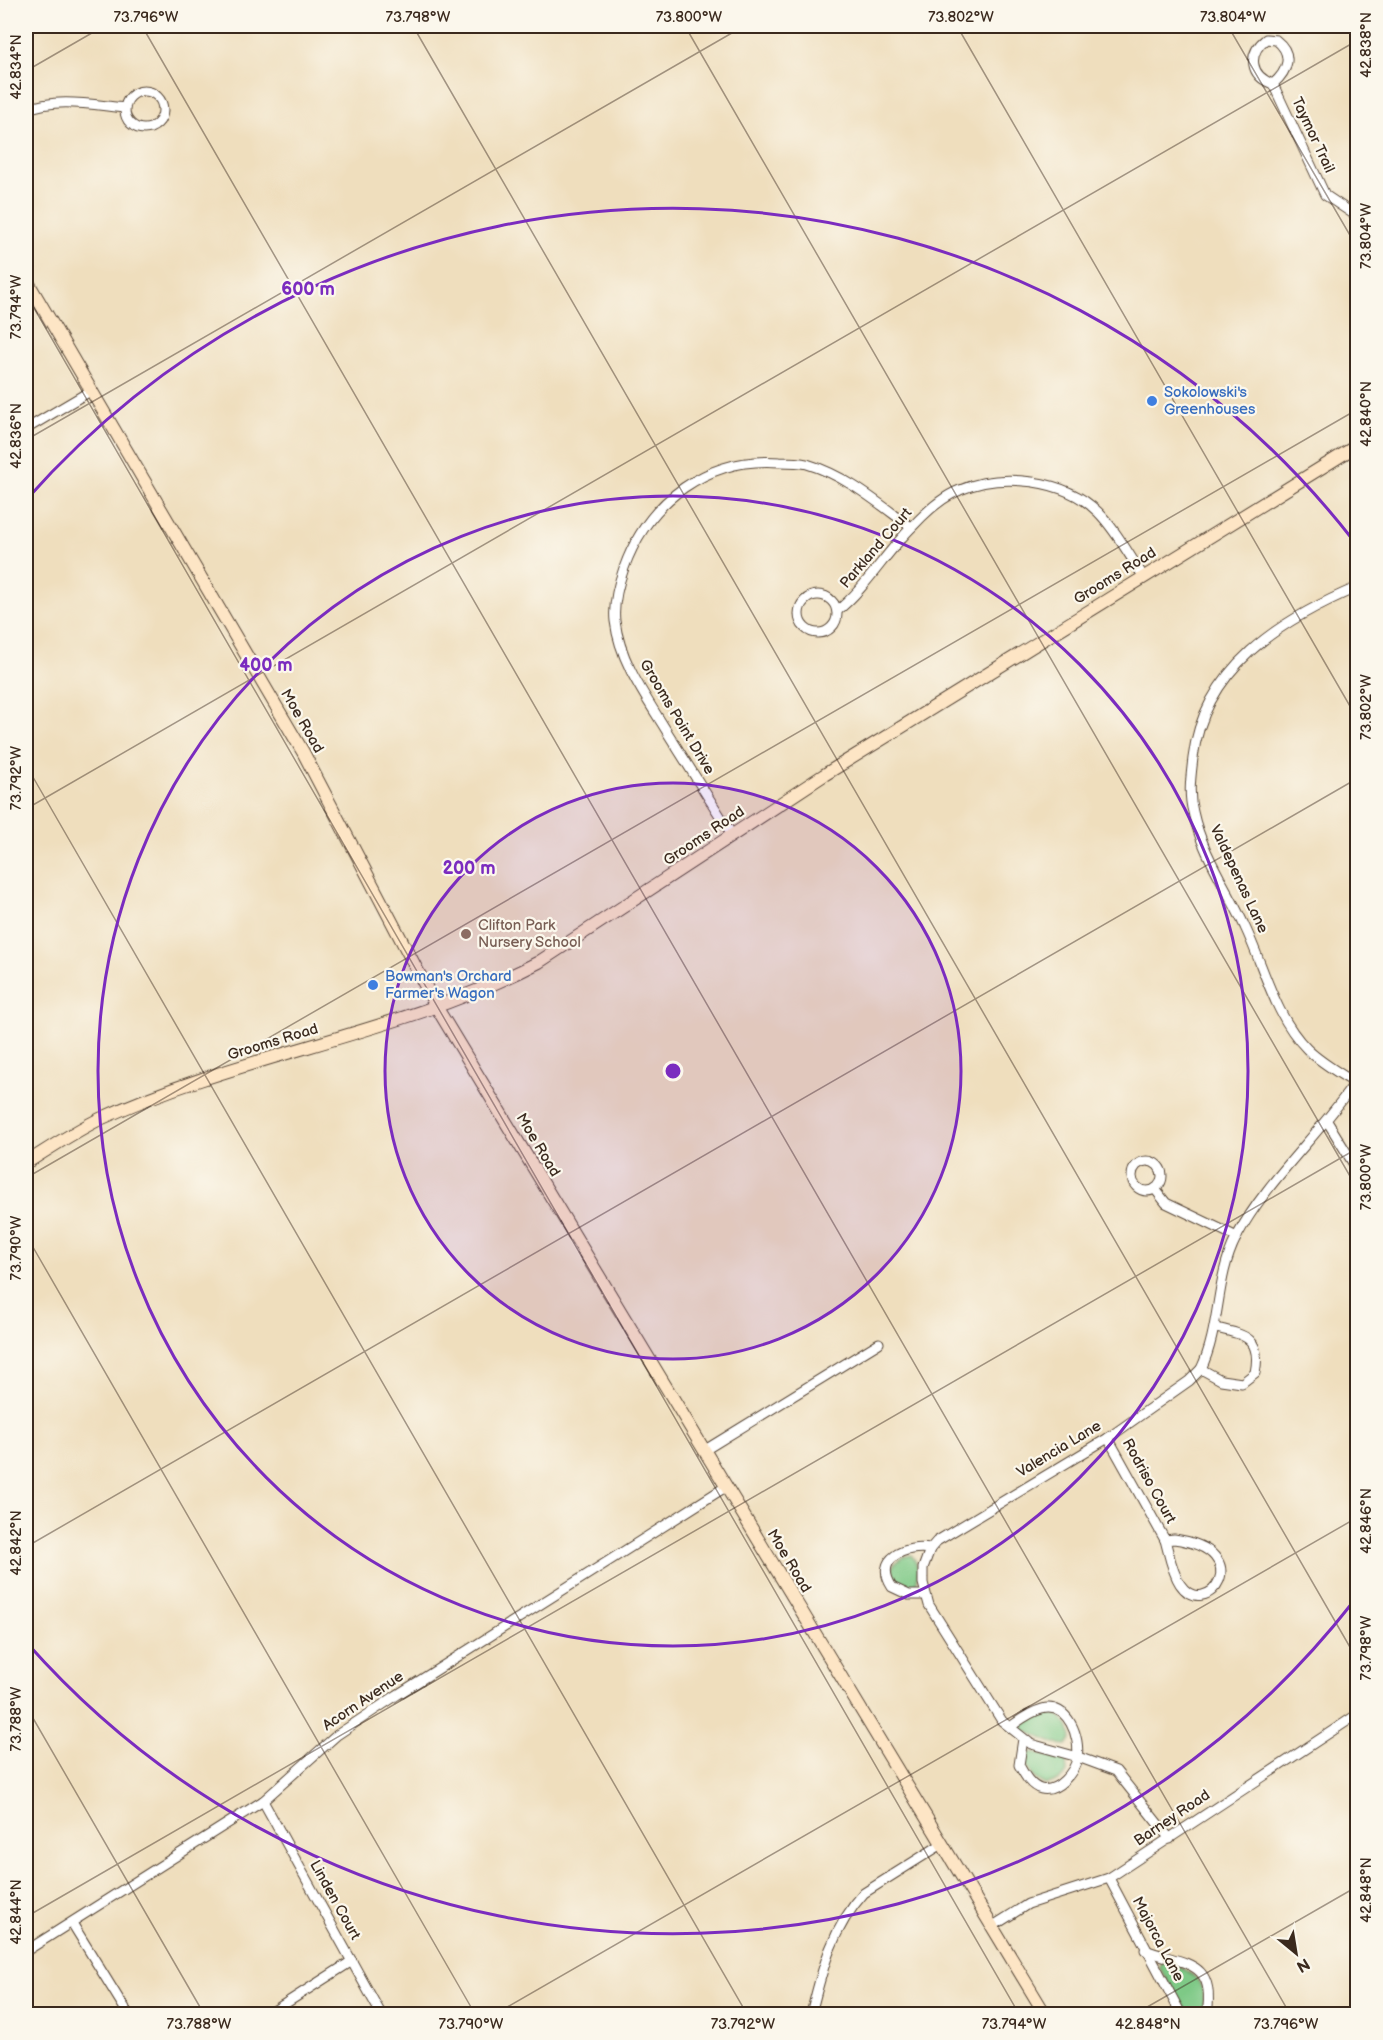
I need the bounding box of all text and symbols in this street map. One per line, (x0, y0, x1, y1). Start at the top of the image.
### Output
text: 73.796°W (114, 8, 179, 27)
text: 73.798°W (386, 8, 451, 27)
text: 73.800°W (656, 8, 723, 27)
text: 73.802°W (928, 8, 994, 27)
text: 73.804°W (1200, 8, 1266, 27)
text: 42.838°N (1357, 12, 1376, 78)
text: 42.834°N (7, 34, 26, 100)
street label: Taymor Trail (1287, 94, 1339, 176)
text: 73.804°W (1357, 203, 1376, 269)
text: 73.794°W (7, 274, 26, 339)
text: 600 m (281, 279, 335, 300)
text: 42.840°N (1357, 381, 1376, 447)
place label: Sokolowski's Greenhouses (1164, 383, 1256, 419)
marker: Sokolowski's Greenhouses (1145, 394, 1159, 408)
text: 42.836°N (7, 403, 26, 469)
street label: Parkland Court (836, 504, 916, 592)
street label: Grooms Road (1070, 543, 1160, 609)
text: 400 m (239, 655, 293, 676)
street label: Grooms Point Drive (635, 656, 719, 778)
text: 73.802°W (1357, 674, 1376, 740)
street label: Moe Road (276, 686, 328, 756)
text: 73.792°W (7, 745, 26, 810)
street label: Grooms Road (660, 802, 748, 870)
street label: Valdepenas Lane (1206, 822, 1272, 936)
text: 200 m (442, 858, 496, 879)
place label: Clifton Park Nursery School (478, 916, 581, 952)
marker: Clifton Park Nursery School (459, 927, 473, 941)
place label: Bowman's Orchard Farmer's Wagon (385, 967, 512, 1003)
marker: Bowman's Orchard Farmer's Wagon (366, 978, 380, 992)
street label: Grooms Road (225, 1019, 321, 1065)
centre of rings (663, 1061, 683, 1081)
street label: Moe Road (512, 1110, 564, 1180)
text: 73.800°W (1357, 1143, 1376, 1210)
text: 73.790°W (7, 1215, 26, 1280)
street label: Valencia Lane (1013, 1416, 1105, 1482)
street label: Rodriso Court (1118, 1435, 1180, 1527)
text: 42.846°N (1357, 1488, 1376, 1554)
text: 42.842°N (7, 1510, 26, 1576)
street label: Moe Road (763, 1526, 815, 1596)
text: 73.798°W (1357, 1615, 1376, 1680)
street label: Acorn Avenue (319, 1667, 407, 1735)
text: 73.788°W (7, 1686, 26, 1751)
street label: Barney Road (1130, 1786, 1214, 1850)
street label: Linden Court (305, 1857, 365, 1944)
text: 42.848°N (1357, 1857, 1376, 1923)
text: 42.844°N (7, 1879, 26, 1945)
street label: Majorca Lane (1128, 1893, 1188, 1985)
north arrow (1266, 1923, 1326, 1983)
text: N (1293, 1953, 1313, 1976)
text: 73.788°W (167, 2015, 232, 2034)
text: 73.790°W (439, 2015, 504, 2034)
text: 73.792°W (711, 2015, 776, 2034)
text: 73.794°W (982, 2015, 1047, 2034)
text: 42.848°N (1115, 2015, 1181, 2034)
text: 73.796°W (1254, 2015, 1319, 2034)

